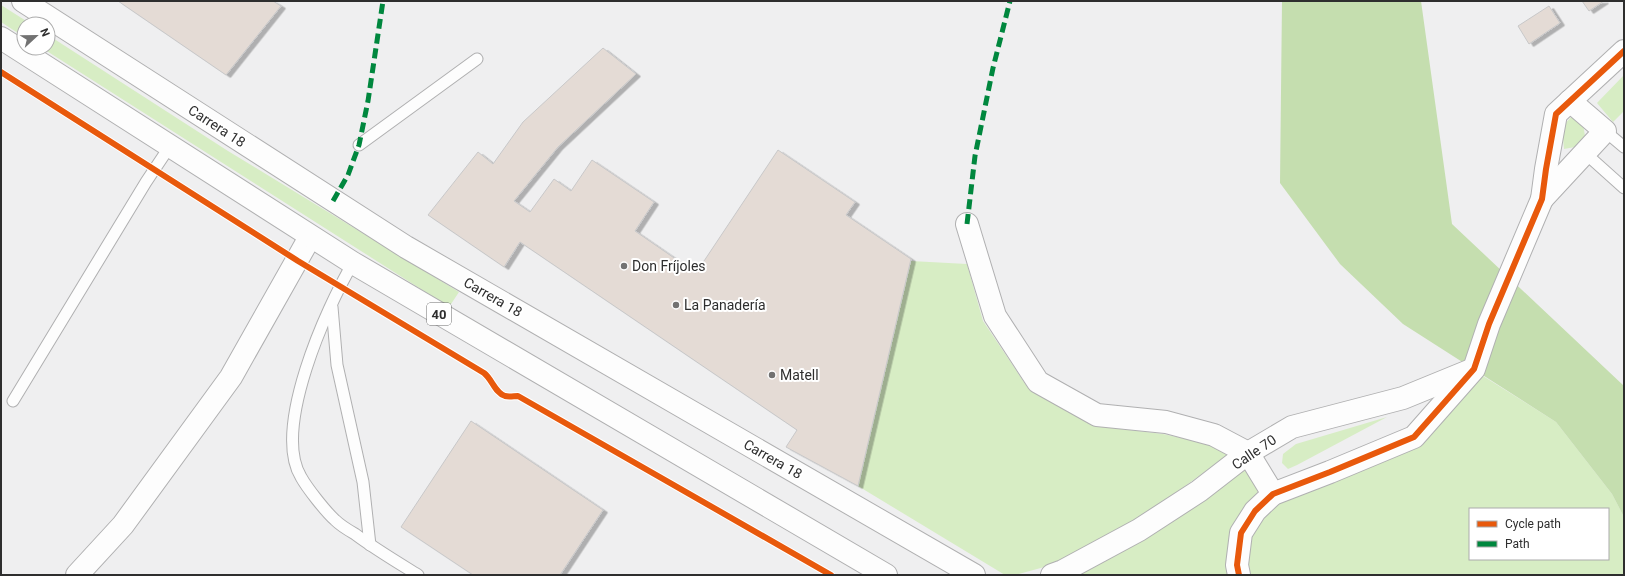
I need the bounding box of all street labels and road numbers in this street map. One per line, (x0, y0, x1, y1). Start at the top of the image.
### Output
street label: Carrera 18 (185, 102, 249, 150)
street label: Carrera 18 (461, 274, 525, 320)
road number: 40 (427, 303, 451, 325)
street label: Calle 70 (1229, 431, 1279, 473)
street label: Carrera 18 (741, 436, 805, 482)

